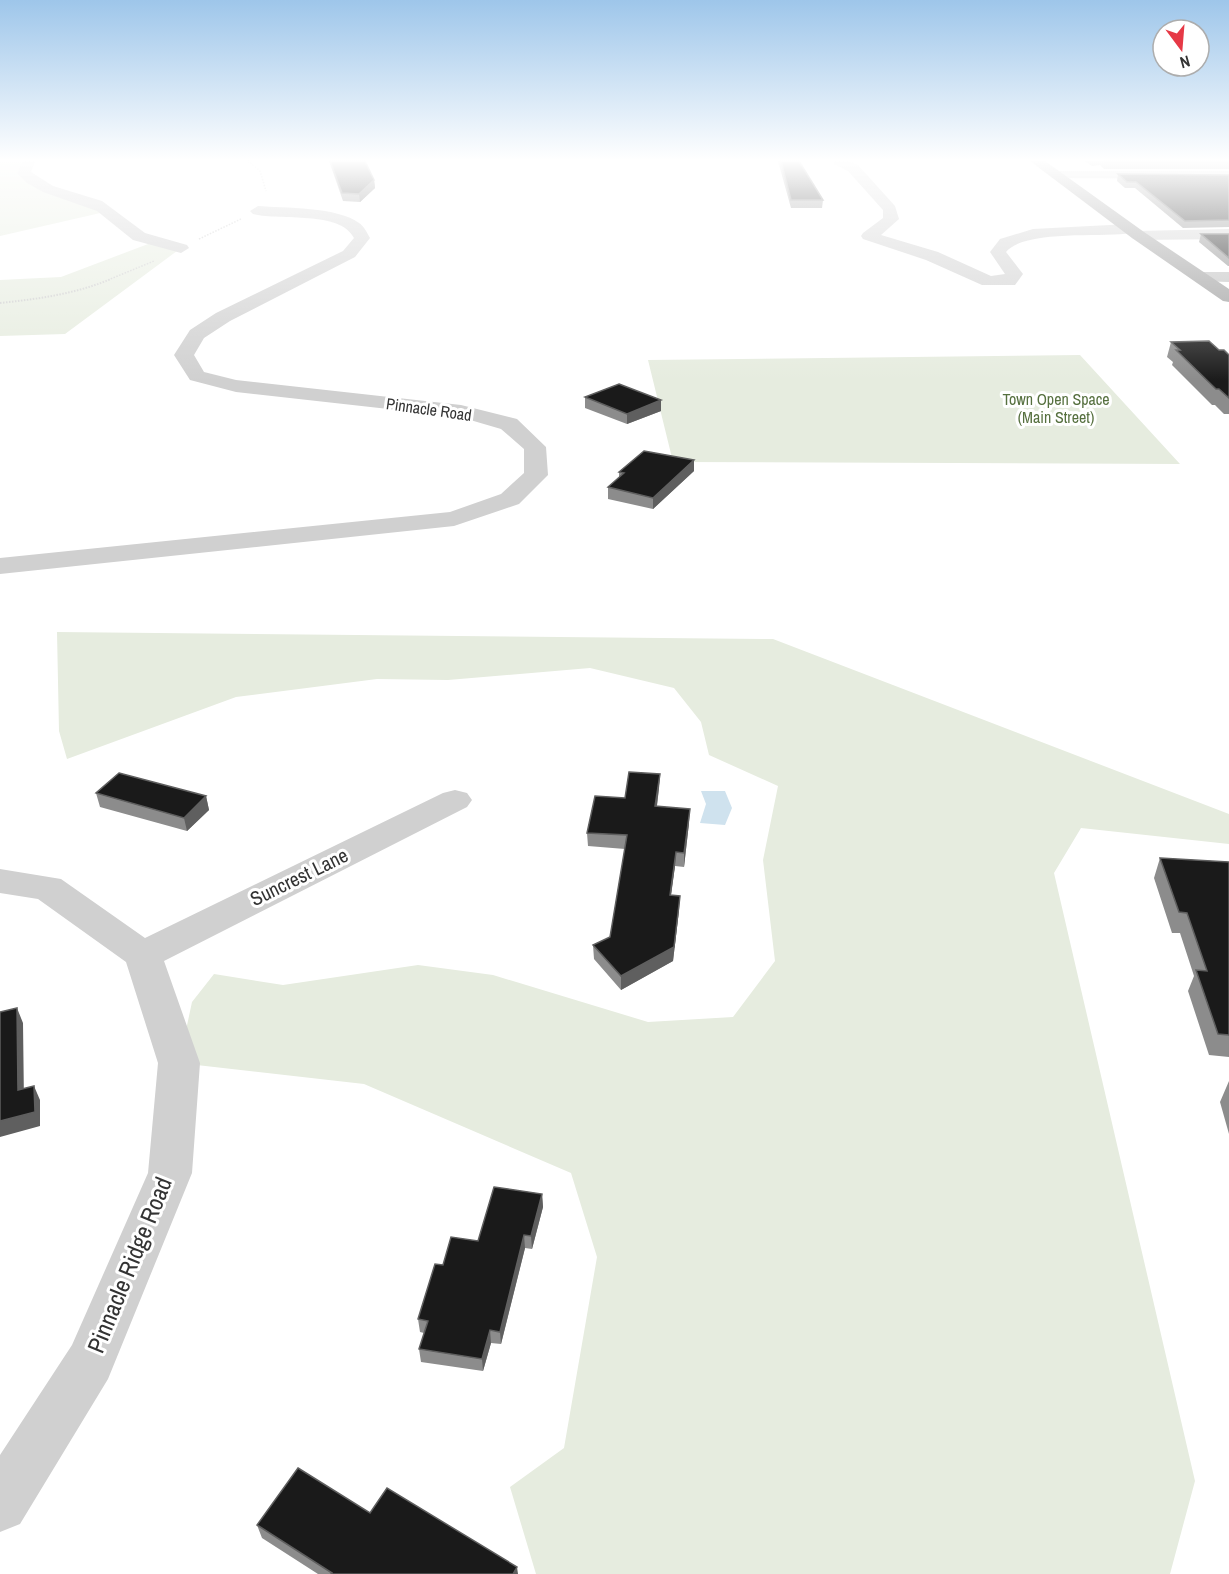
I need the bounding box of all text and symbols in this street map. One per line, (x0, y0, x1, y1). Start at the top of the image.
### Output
north arrow (1151, 18, 1211, 78)
text: N (1178, 51, 1193, 74)
park label: Town Open Space (Main Street) (1002, 388, 1110, 428)
street label: Pinnacle Road (385, 392, 473, 426)
street label: Suncrest Lane (245, 841, 352, 912)
street label: Pinnacle Ridge Road (79, 1172, 179, 1357)

